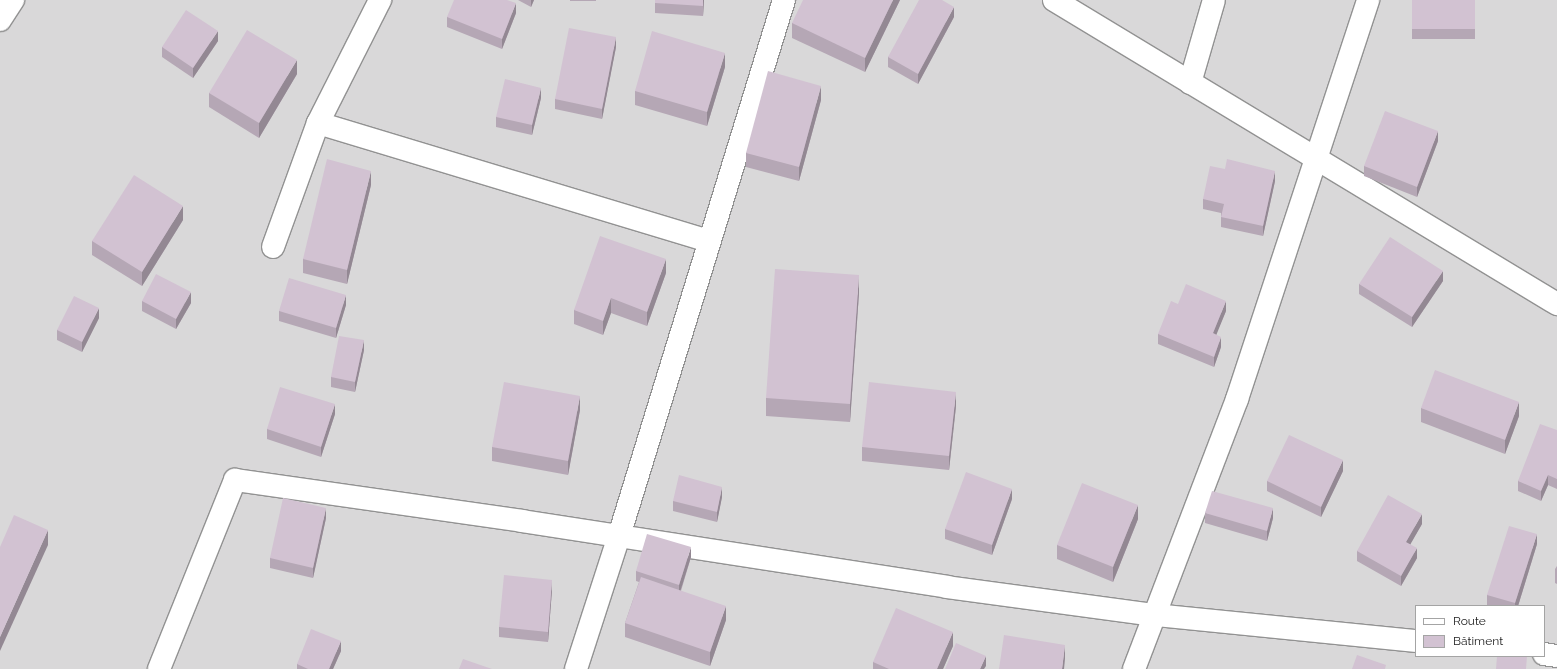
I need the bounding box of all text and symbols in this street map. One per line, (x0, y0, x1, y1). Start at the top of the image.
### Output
legend (1415, 605, 1545, 657)
text: Route (1453, 614, 1486, 628)
text: Bâtiment (1453, 634, 1503, 648)

